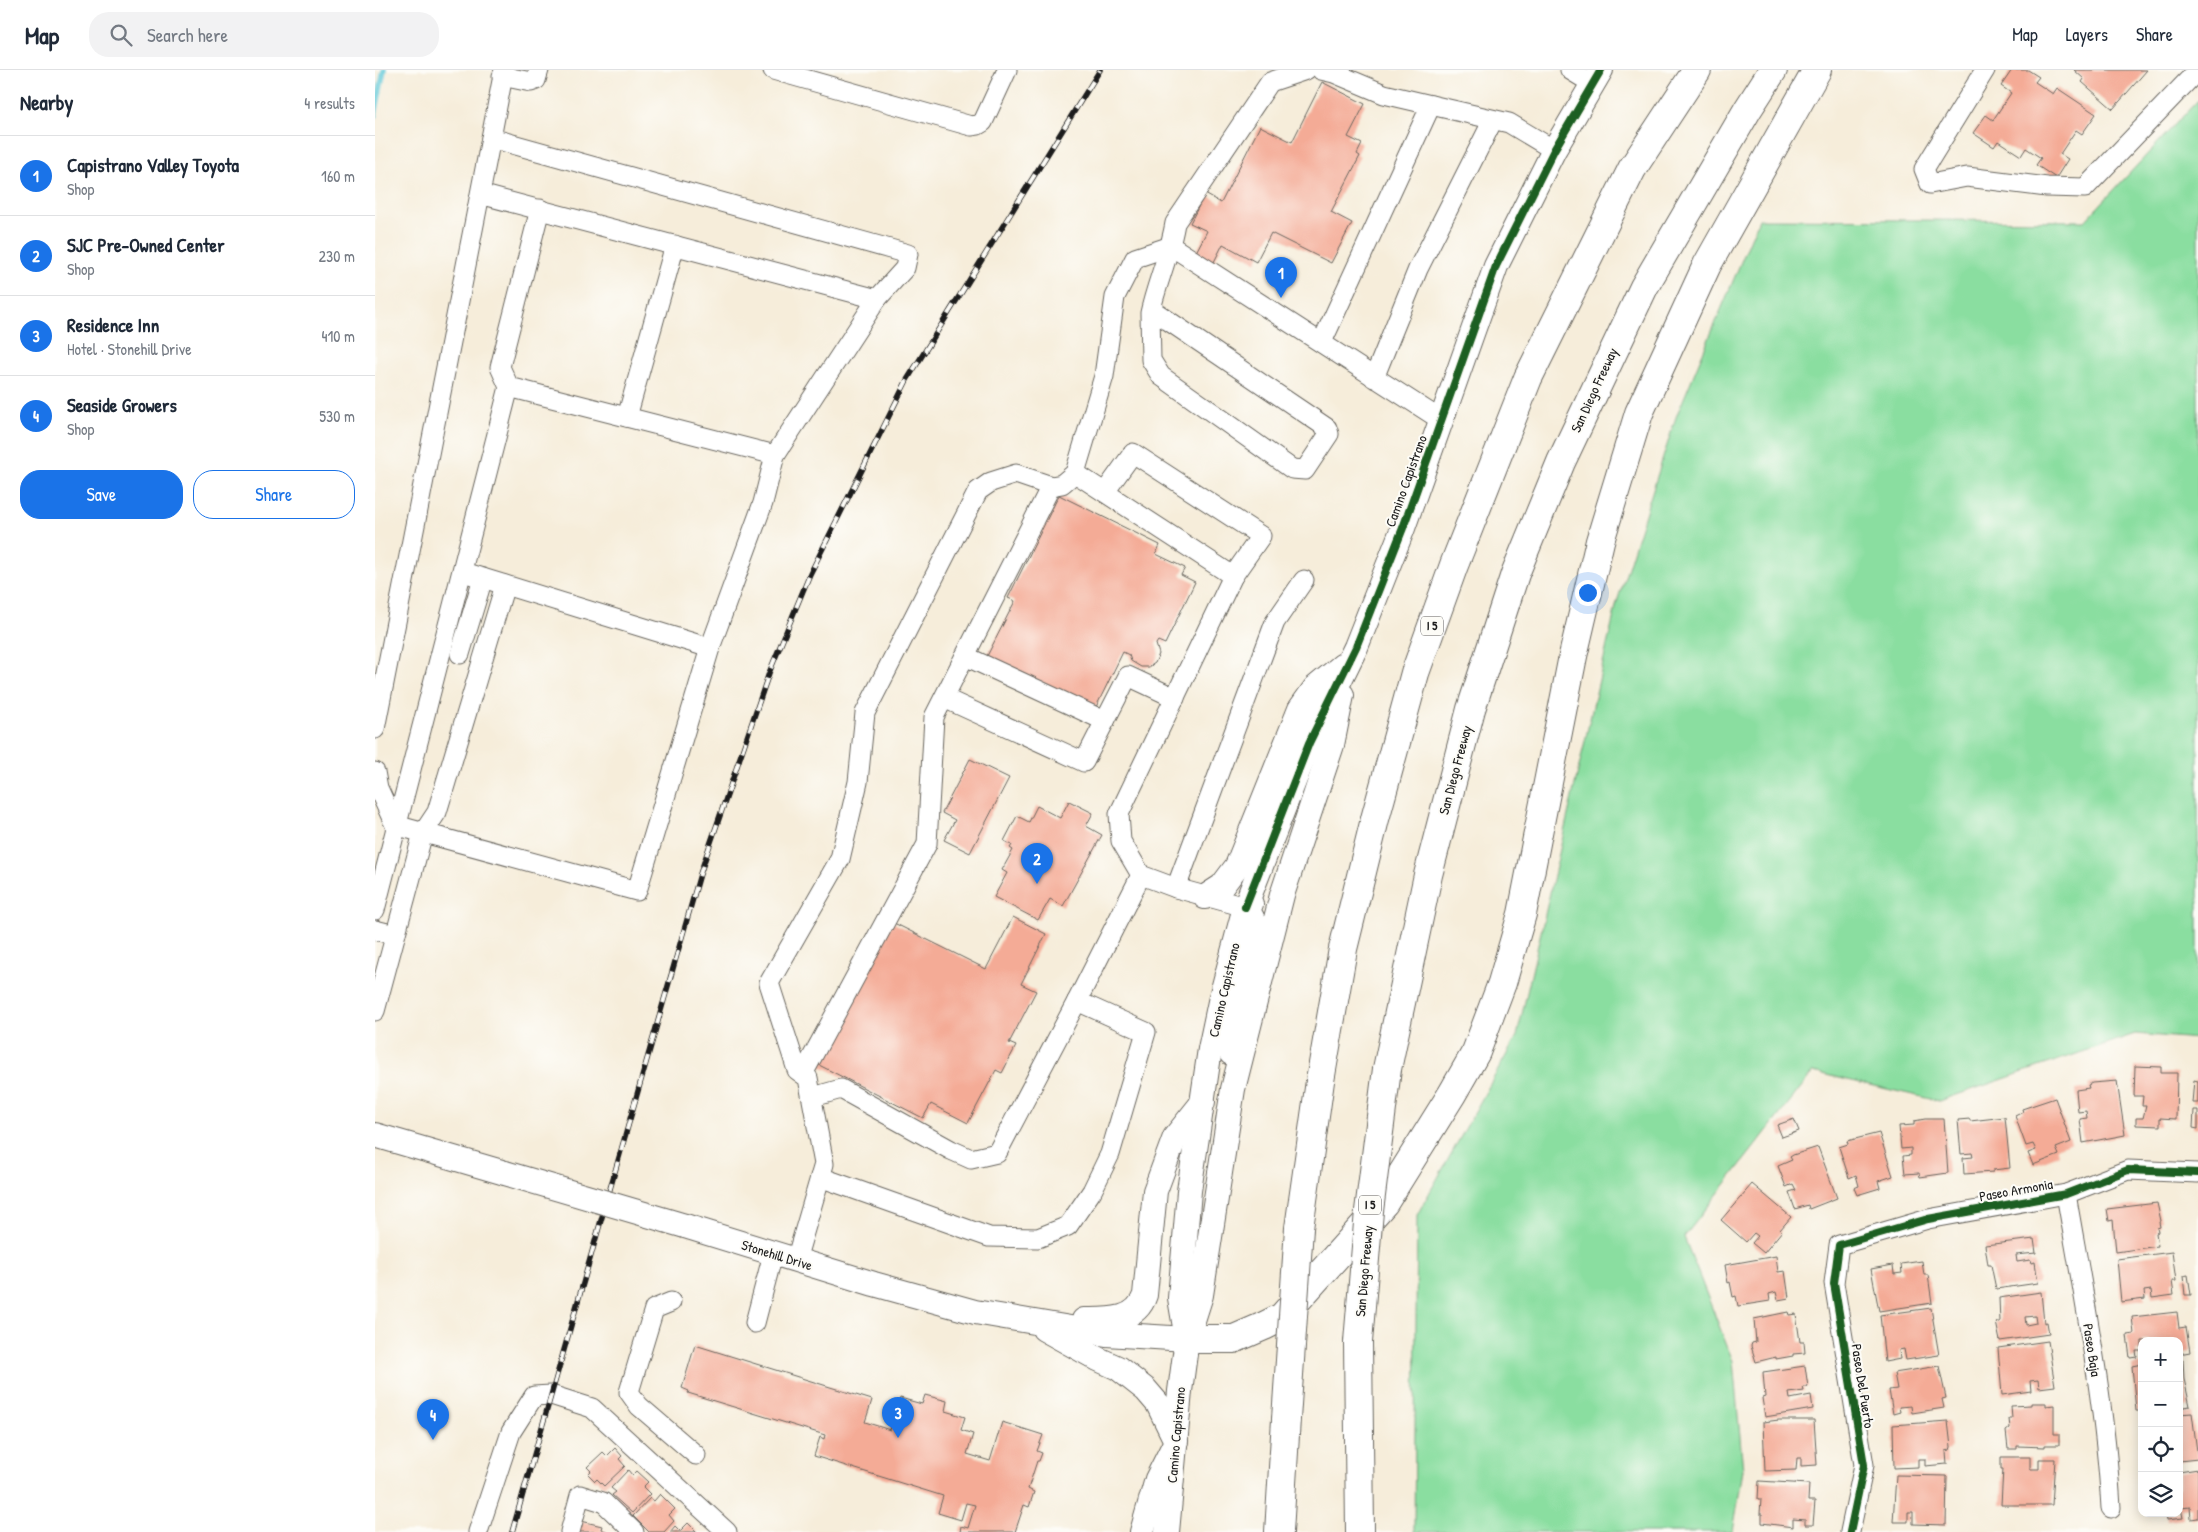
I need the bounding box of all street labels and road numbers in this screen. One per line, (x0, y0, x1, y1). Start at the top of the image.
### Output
street label: San Diego Freeway (1566, 344, 1622, 436)
street label: Camino Capistrano (1380, 432, 1432, 530)
road number: I 5 (1421, 616, 1443, 636)
street label: San Diego Freeway (1433, 723, 1477, 817)
street label: Camino Capistrano (1203, 940, 1245, 1039)
street label: Paseo Armonia (1978, 1174, 2055, 1205)
road number: I 5 (1359, 1196, 1381, 1214)
street label: San Diego Freeway (1350, 1224, 1378, 1317)
street label: Stonehill Drive (739, 1235, 815, 1274)
street label: Paseo Baja (2078, 1322, 2106, 1378)
street label: Paseo Del Puerto (1847, 1342, 1880, 1430)
street label: Camino Capistrano (1162, 1386, 1190, 1484)

